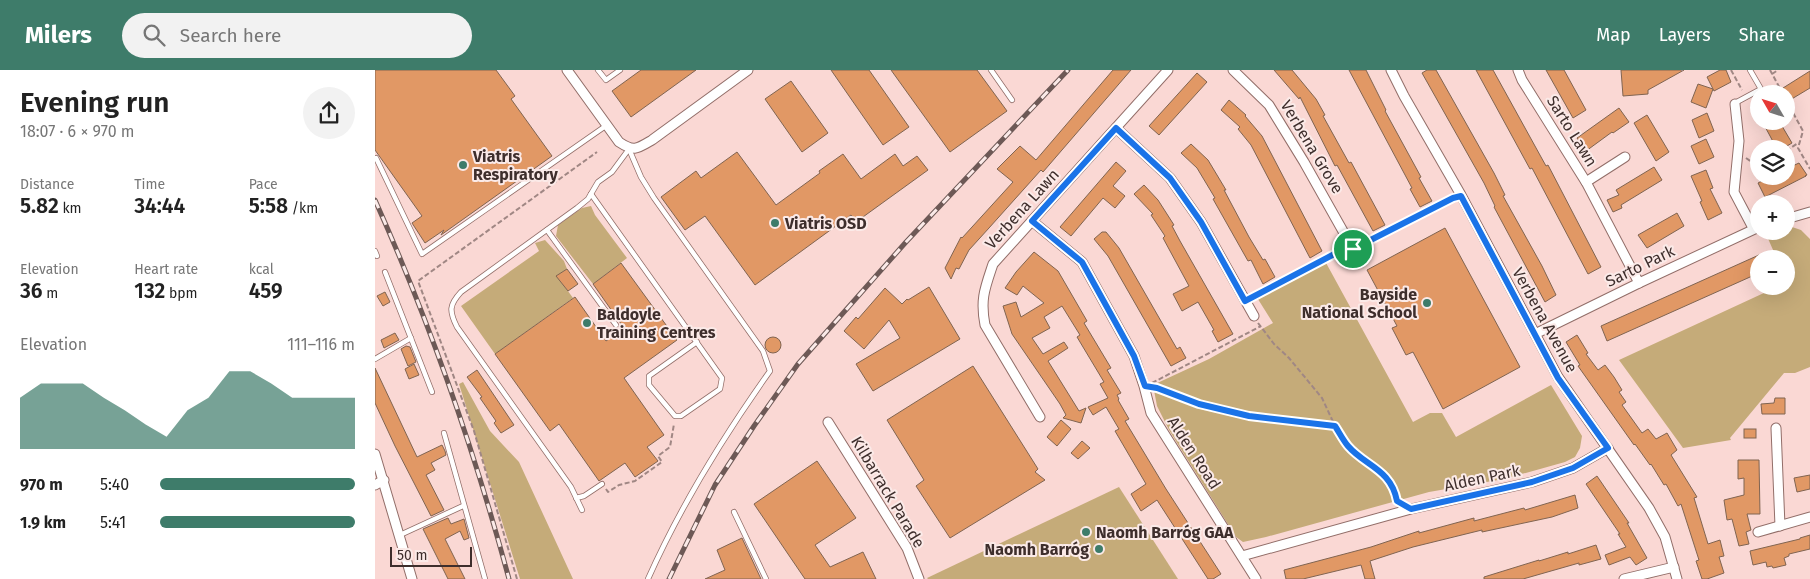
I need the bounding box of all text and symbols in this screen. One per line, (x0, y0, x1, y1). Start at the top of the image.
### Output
search box (122, 13, 472, 58)
text: Milers (25, 21, 92, 49)
icon: search (140, 21, 168, 49)
text: Search here (180, 24, 281, 47)
text: Map (1596, 24, 1631, 46)
text: Layers (1659, 24, 1711, 46)
text: Share (1739, 24, 1785, 46)
north arrow (1750, 85, 1795, 130)
map controls (1750, 85, 1795, 295)
text: Evening run (20, 86, 169, 119)
button: share (303, 87, 355, 139)
street label: Sarto Lawn (1543, 92, 1601, 170)
street label: Verbena Grove (1277, 97, 1347, 197)
text: 18:07 · 6 × 970 m (20, 122, 135, 141)
button: layers (1750, 140, 1795, 185)
place label: Viatris Respiratory (472, 147, 559, 184)
marker: Viatris Respiratory (457, 159, 469, 171)
street label: Verbena Lawn (981, 165, 1063, 253)
text: Distance (20, 176, 74, 193)
text: Time (134, 176, 165, 193)
text: Pace (249, 176, 278, 193)
text: 5.82 (20, 193, 59, 219)
text: 34:44 (134, 193, 185, 219)
text: 5:58 (249, 193, 288, 219)
button: + (1750, 195, 1795, 240)
text: km (59, 200, 82, 217)
text: /km (288, 200, 318, 217)
place label: Viatris OSD (784, 214, 867, 233)
marker: Viatris OSD (769, 217, 781, 229)
pin (1332, 228, 1374, 270)
icon: arrive (1339, 235, 1367, 263)
street label: Sarto Park (1602, 241, 1678, 291)
button: − (1750, 250, 1795, 295)
text: Elevation (20, 261, 79, 278)
text: Heart rate (134, 261, 198, 278)
text: kcal (249, 261, 274, 278)
street label: Verbena Avenue (1508, 264, 1582, 376)
text: 36 (20, 278, 43, 304)
text: 132 (134, 278, 165, 304)
text: 459 (249, 278, 283, 304)
text: m (43, 285, 58, 302)
text: bpm (165, 285, 198, 302)
place label: Bayside National School (1302, 285, 1417, 322)
marker: Bayside National School (1421, 297, 1433, 309)
place label: Baldoyle Training Centres (597, 305, 716, 342)
marker: Baldoyle Training Centres (581, 317, 593, 329)
text: Elevation (20, 335, 87, 354)
text: 111–116 m (287, 335, 355, 354)
street label: Alden Road (1164, 413, 1224, 493)
street label: Kilbarrack Parade (847, 433, 929, 551)
street label: Alden Park (1442, 461, 1523, 495)
text: 970 m (20, 475, 63, 494)
text: 5:40 (100, 475, 129, 494)
text: 1.9 km (20, 513, 66, 532)
text: 5:41 (100, 513, 126, 532)
place label: Naomh Barróg GAA (1096, 523, 1234, 542)
marker: Naomh Barróg GAA (1080, 526, 1092, 538)
place label: Naomh Barróg (985, 540, 1089, 559)
marker: Naomh Barróg (1093, 543, 1105, 555)
scale bar (390, 544, 473, 567)
text: 50 m (397, 547, 428, 564)

